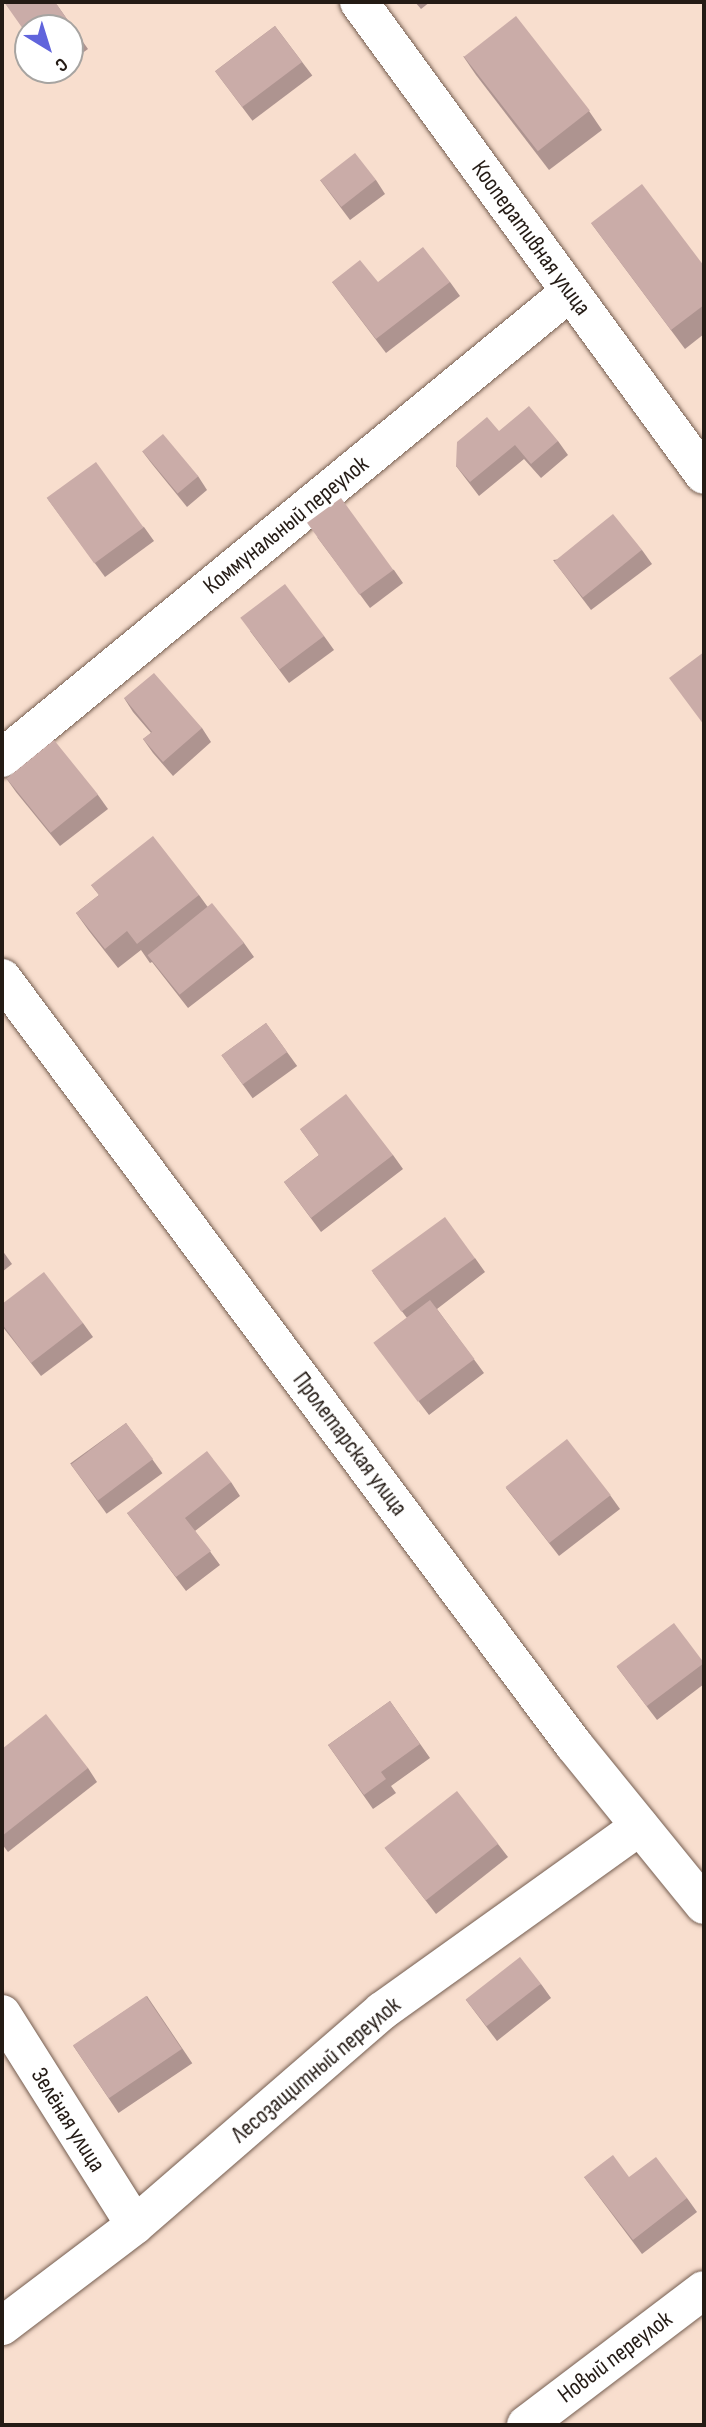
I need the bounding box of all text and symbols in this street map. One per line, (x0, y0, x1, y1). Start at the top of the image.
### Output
north arrow (14, 14, 84, 84)
text: С (50, 52, 72, 76)
street label: Кооперативная улица (465, 155, 597, 321)
street label: Коммунальный переулок (198, 450, 374, 600)
street label: Пролетарская улица (287, 1366, 413, 1522)
street label: Лесозащитный переулок (226, 1991, 406, 2149)
street label: Зелёная улица (25, 2062, 111, 2178)
street label: Новый переулок (552, 2305, 678, 2409)

